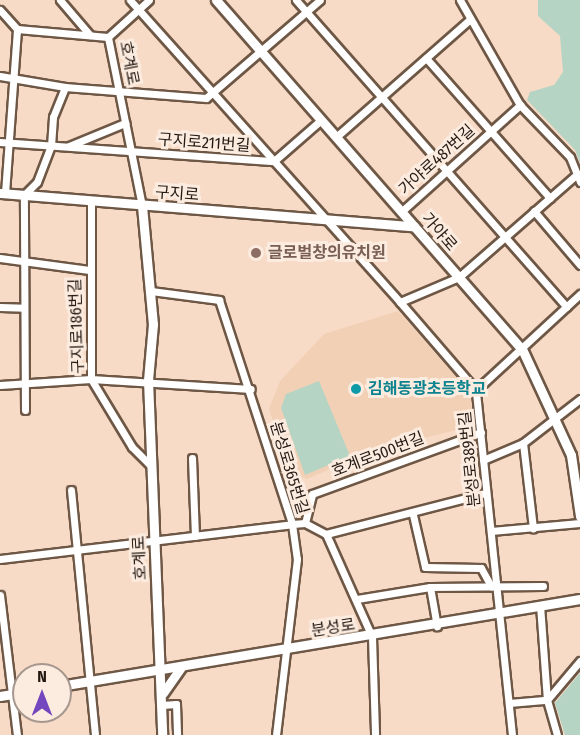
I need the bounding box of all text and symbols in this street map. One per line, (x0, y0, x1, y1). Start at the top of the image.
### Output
street label: 호계로 (115, 39, 143, 87)
street label: 가야로487번길 (395, 121, 479, 199)
street label: 구지로211번길 (157, 130, 251, 156)
street label: 구지로 (154, 183, 200, 205)
street label: 가야로 (417, 209, 461, 255)
place label: 글로벌창의유치원 (268, 243, 386, 263)
marker: 글로벌창의유치원 (249, 246, 263, 260)
street label: 구지로186번길 (66, 278, 88, 374)
place label: 김해동광초등학교 (368, 379, 486, 399)
marker: 김해동광초등학교 (349, 382, 363, 396)
street label: 분성로389번길 (455, 410, 485, 508)
street label: 분성로365번길 (266, 419, 312, 517)
street label: 호계로500번길 (329, 429, 427, 481)
street label: 호계로 (129, 535, 151, 581)
street label: 분성로 (310, 615, 356, 641)
north arrow (12, 663, 72, 723)
text: N (37, 667, 47, 686)

